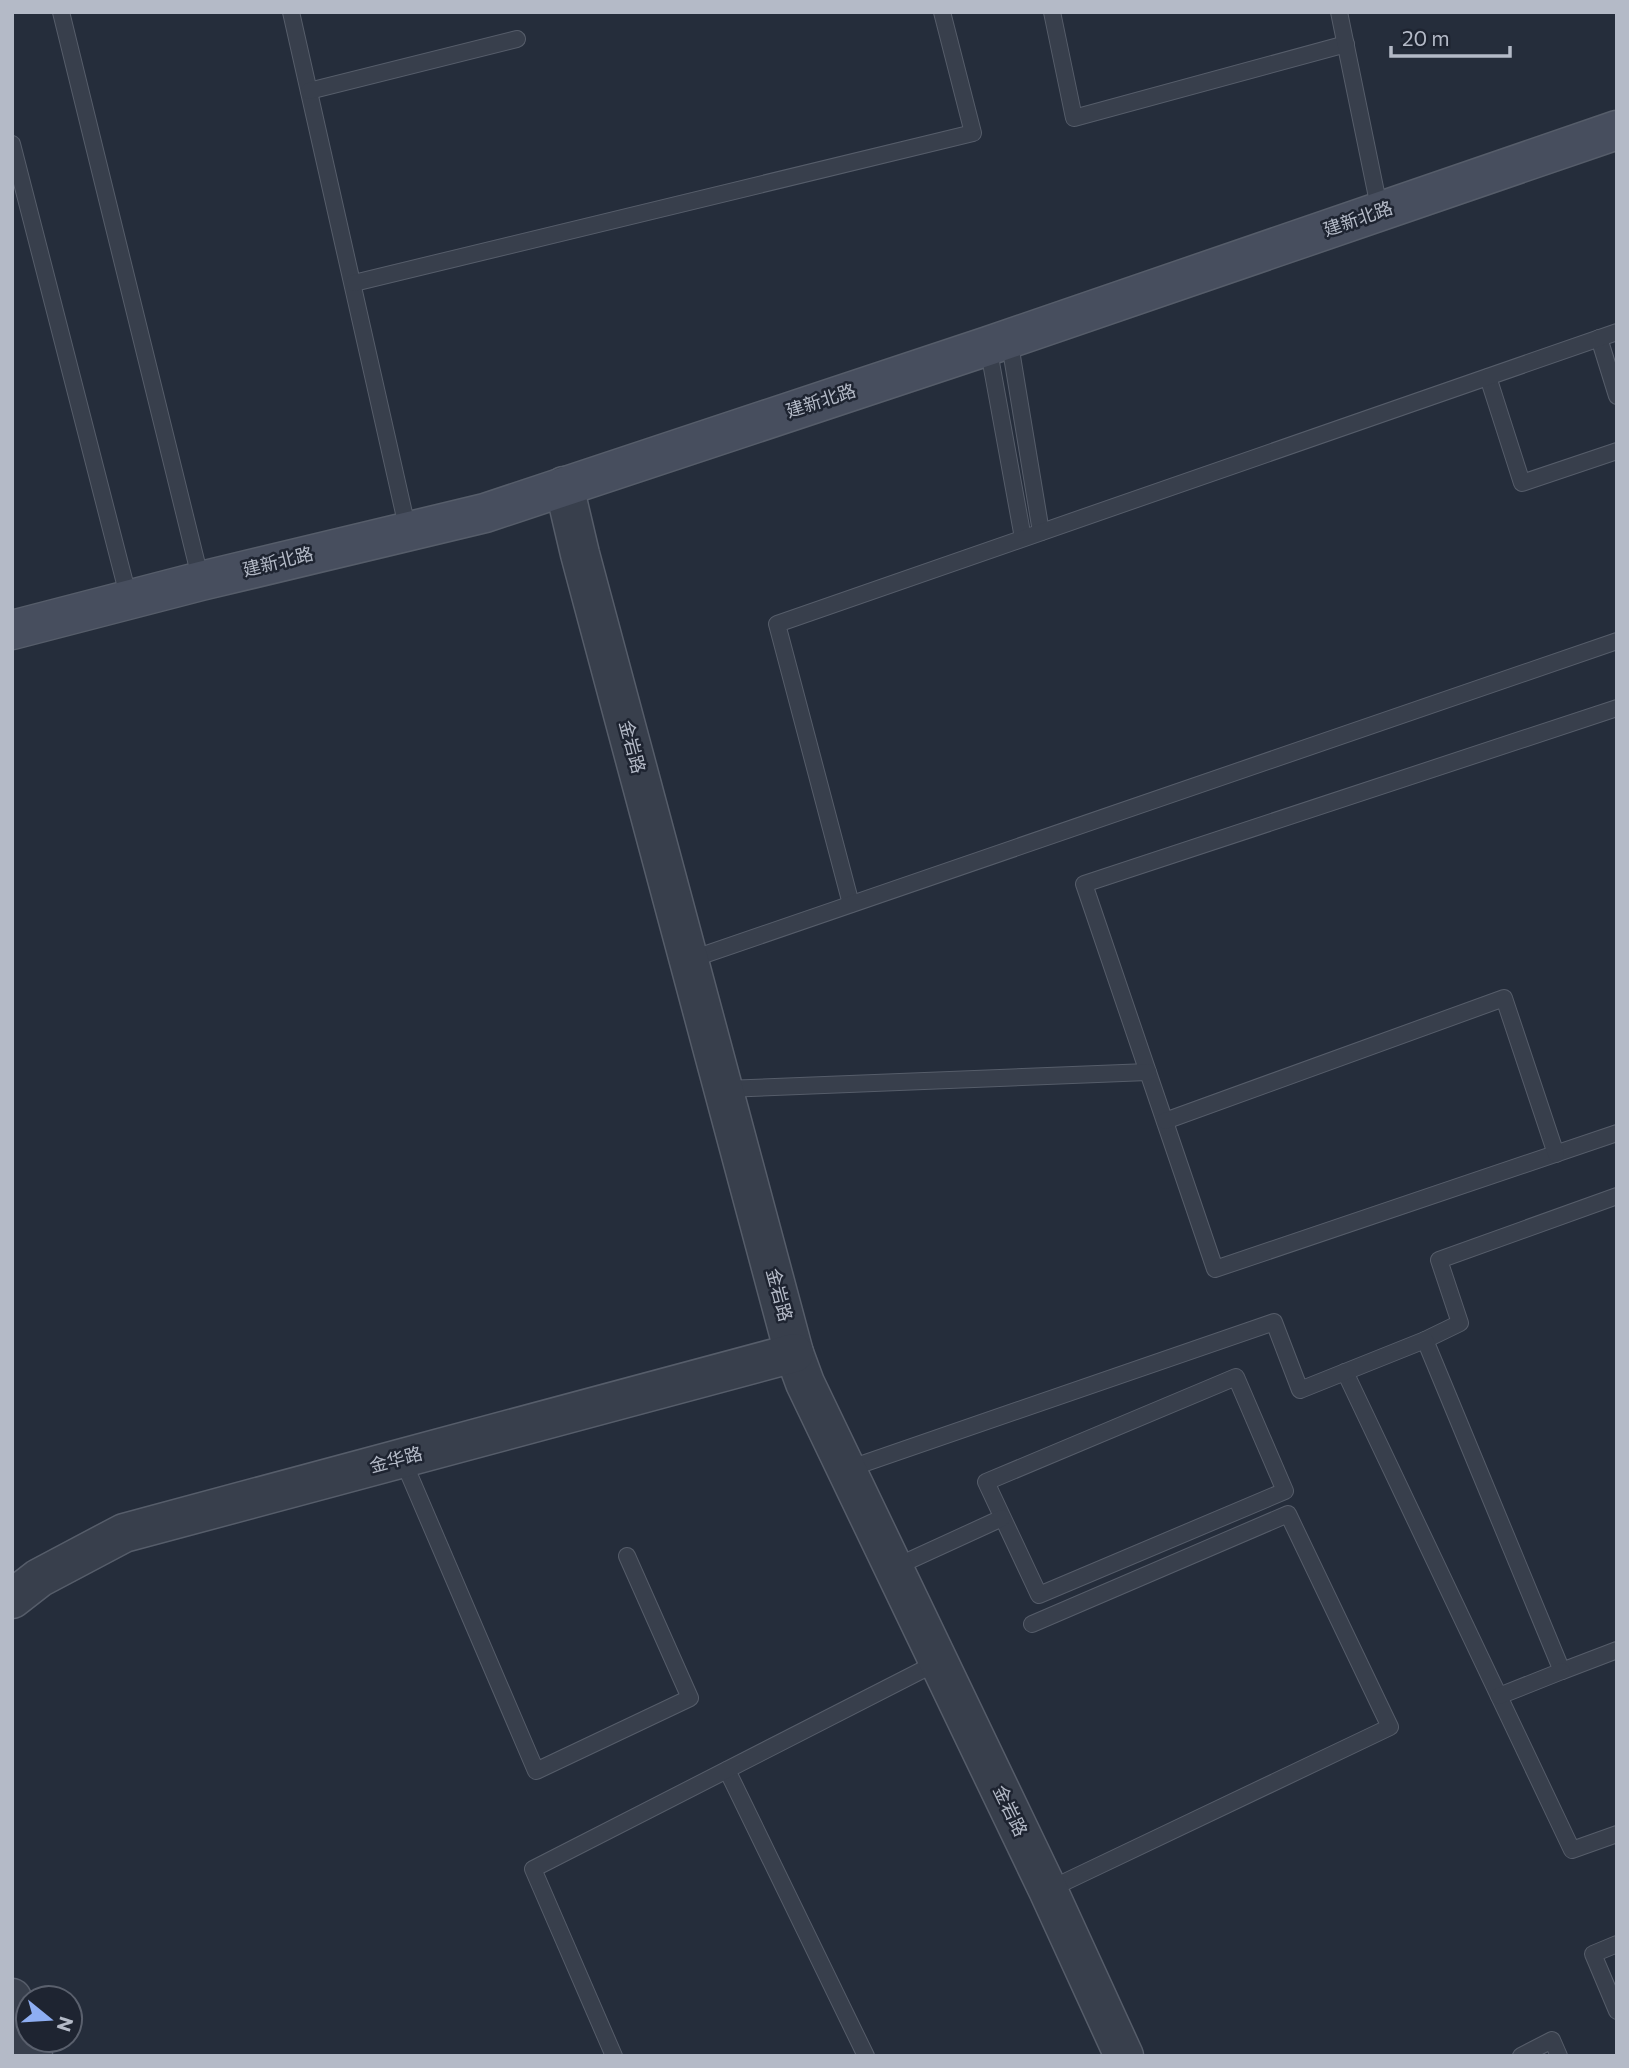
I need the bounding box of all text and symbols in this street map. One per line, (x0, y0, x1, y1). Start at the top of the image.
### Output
scale bar (1391, 14, 1510, 58)
text: 20 m (1402, 25, 1450, 50)
street label: 建新北路 (1320, 196, 1395, 240)
street label: 建新北路 (783, 378, 858, 422)
street label: 建新北路 (240, 542, 315, 580)
street label: 金岩路 (615, 718, 651, 776)
street label: 金岩路 (762, 1266, 798, 1324)
street label: 金华路 (367, 1441, 425, 1477)
street label: 金岩路 (989, 1781, 1033, 1840)
north arrow (14, 1984, 84, 2054)
text: N (53, 2014, 79, 2035)

